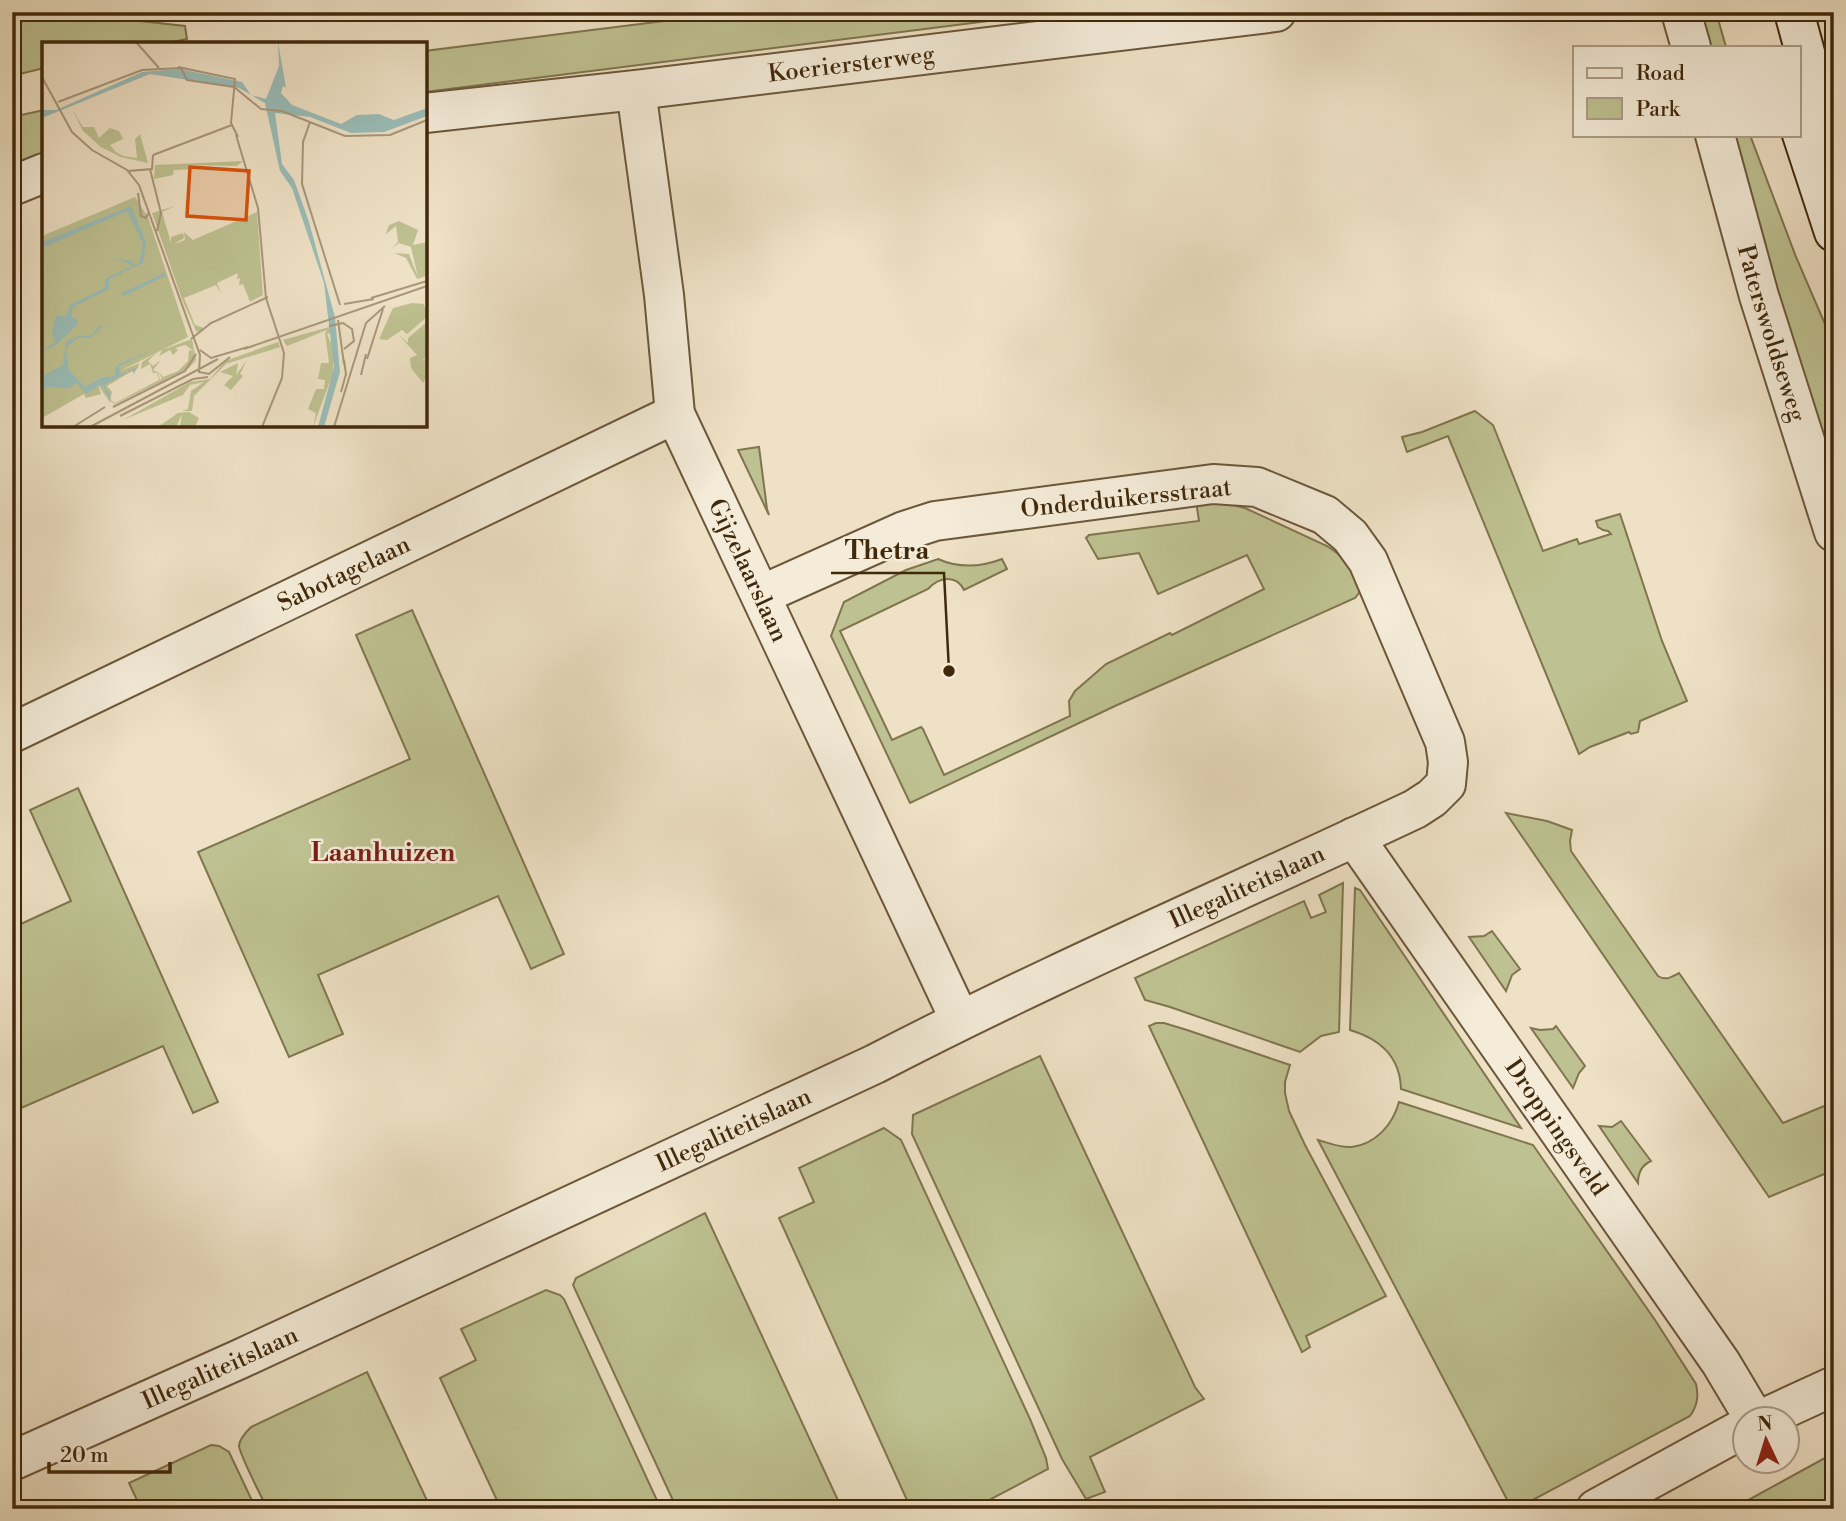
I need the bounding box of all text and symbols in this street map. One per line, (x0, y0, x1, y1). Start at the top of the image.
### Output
street label: Koeriersterweg (766, 40, 937, 90)
inset map (42, 42, 427, 427)
legend (1573, 46, 1800, 136)
text: Road (1636, 61, 1685, 87)
text: Park (1636, 97, 1681, 123)
street label: Paterswoldseweg (1730, 242, 1812, 426)
street label: Onderduikersstraat (1019, 473, 1234, 525)
street label: Gijzelaarslaan (701, 494, 794, 647)
callout: Thetra (831, 526, 944, 573)
street label: Sabotagelaan (273, 530, 415, 619)
text: Thetra (845, 535, 930, 567)
district label: Laanhuizen (311, 837, 455, 869)
street label: Illegaliteitslaan (1165, 839, 1330, 936)
street label: Droppingsveld (1498, 1054, 1614, 1202)
street label: Illegaliteitslaan (652, 1082, 816, 1180)
street label: Illegaliteitslaan (138, 1320, 303, 1417)
north arrow (1730, 1406, 1800, 1476)
text: N (1757, 1412, 1773, 1437)
scale bar (49, 1430, 170, 1474)
text: 20 m (60, 1443, 109, 1469)

